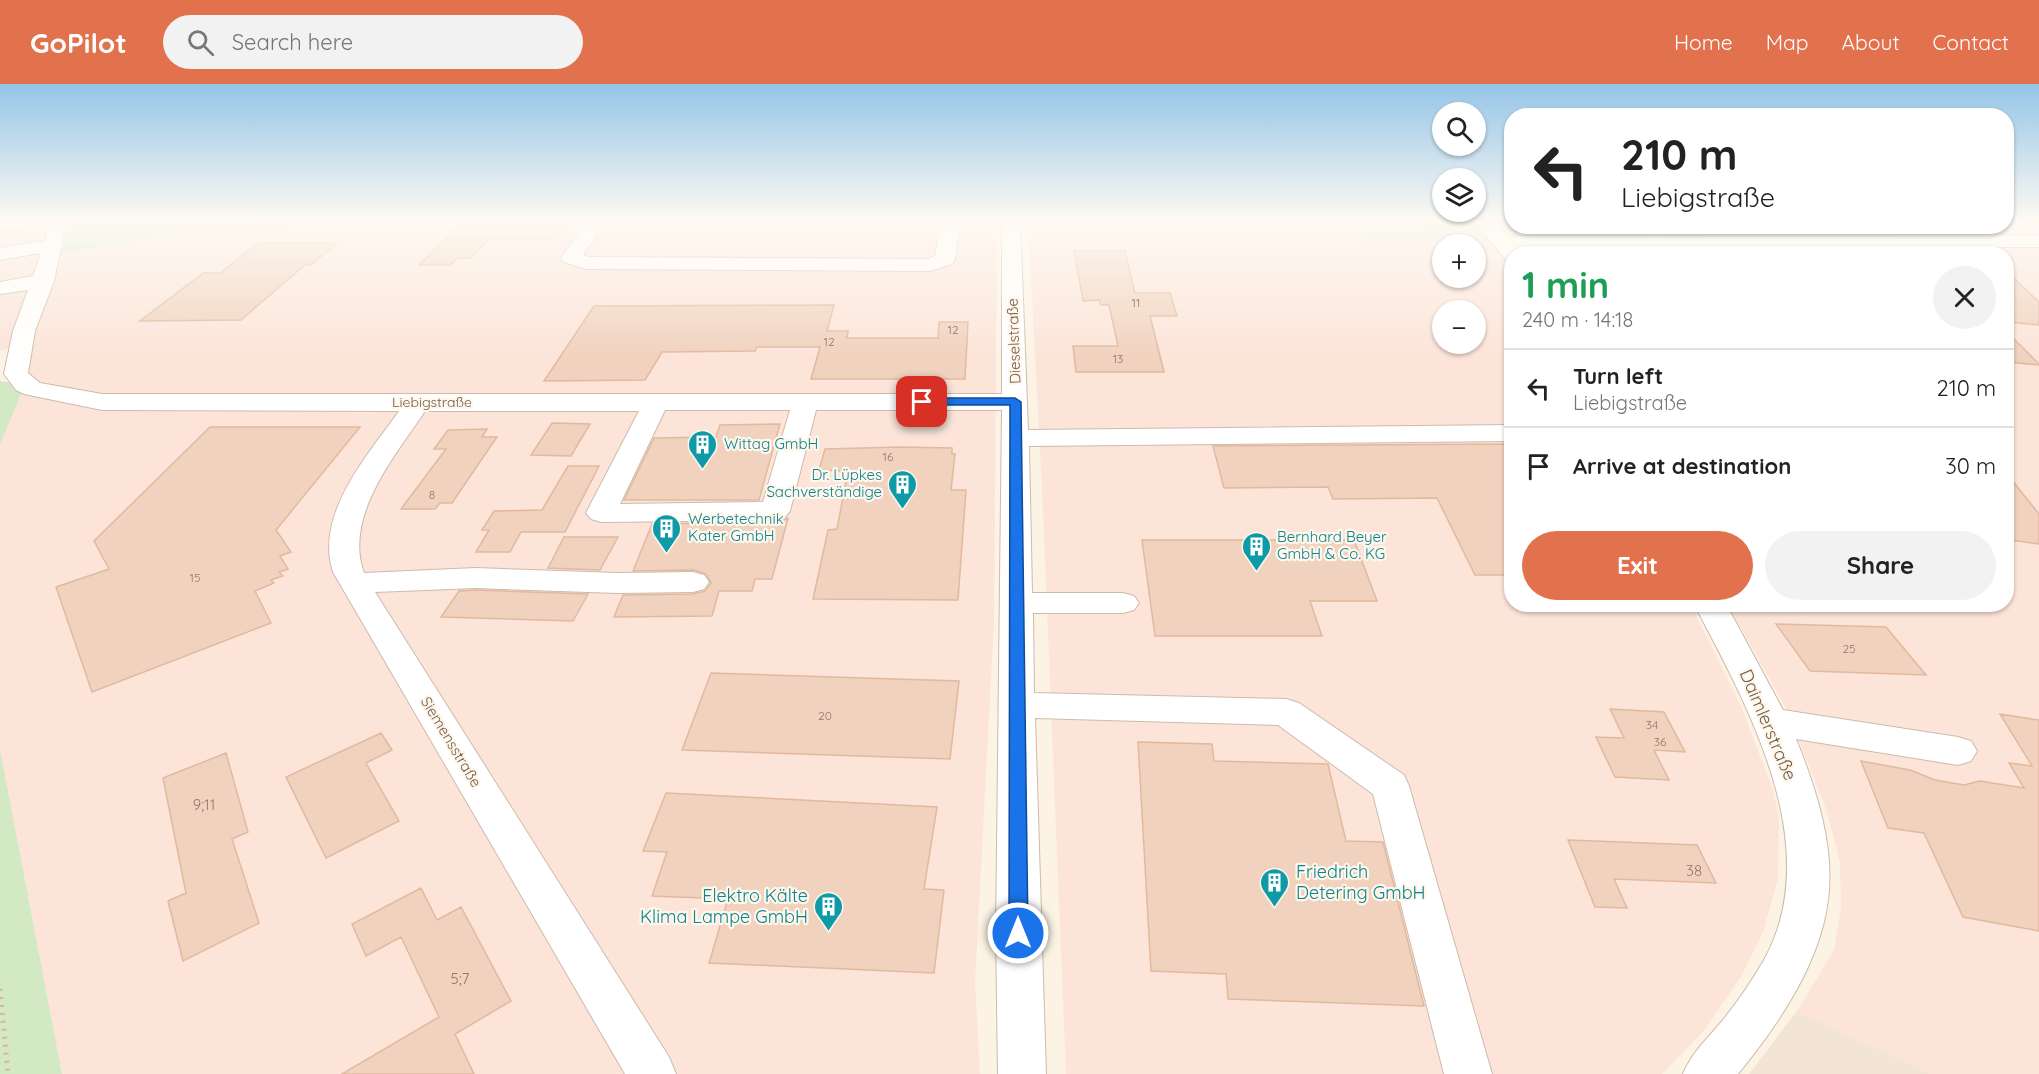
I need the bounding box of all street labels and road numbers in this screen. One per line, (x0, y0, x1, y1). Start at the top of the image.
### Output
street label: Dieselstraße (1003, 298, 1024, 384)
street label: Liebigstraße (392, 393, 472, 411)
street label: Daimlerstraße (1735, 666, 1802, 784)
street label: Siemensstraße (417, 693, 486, 791)

